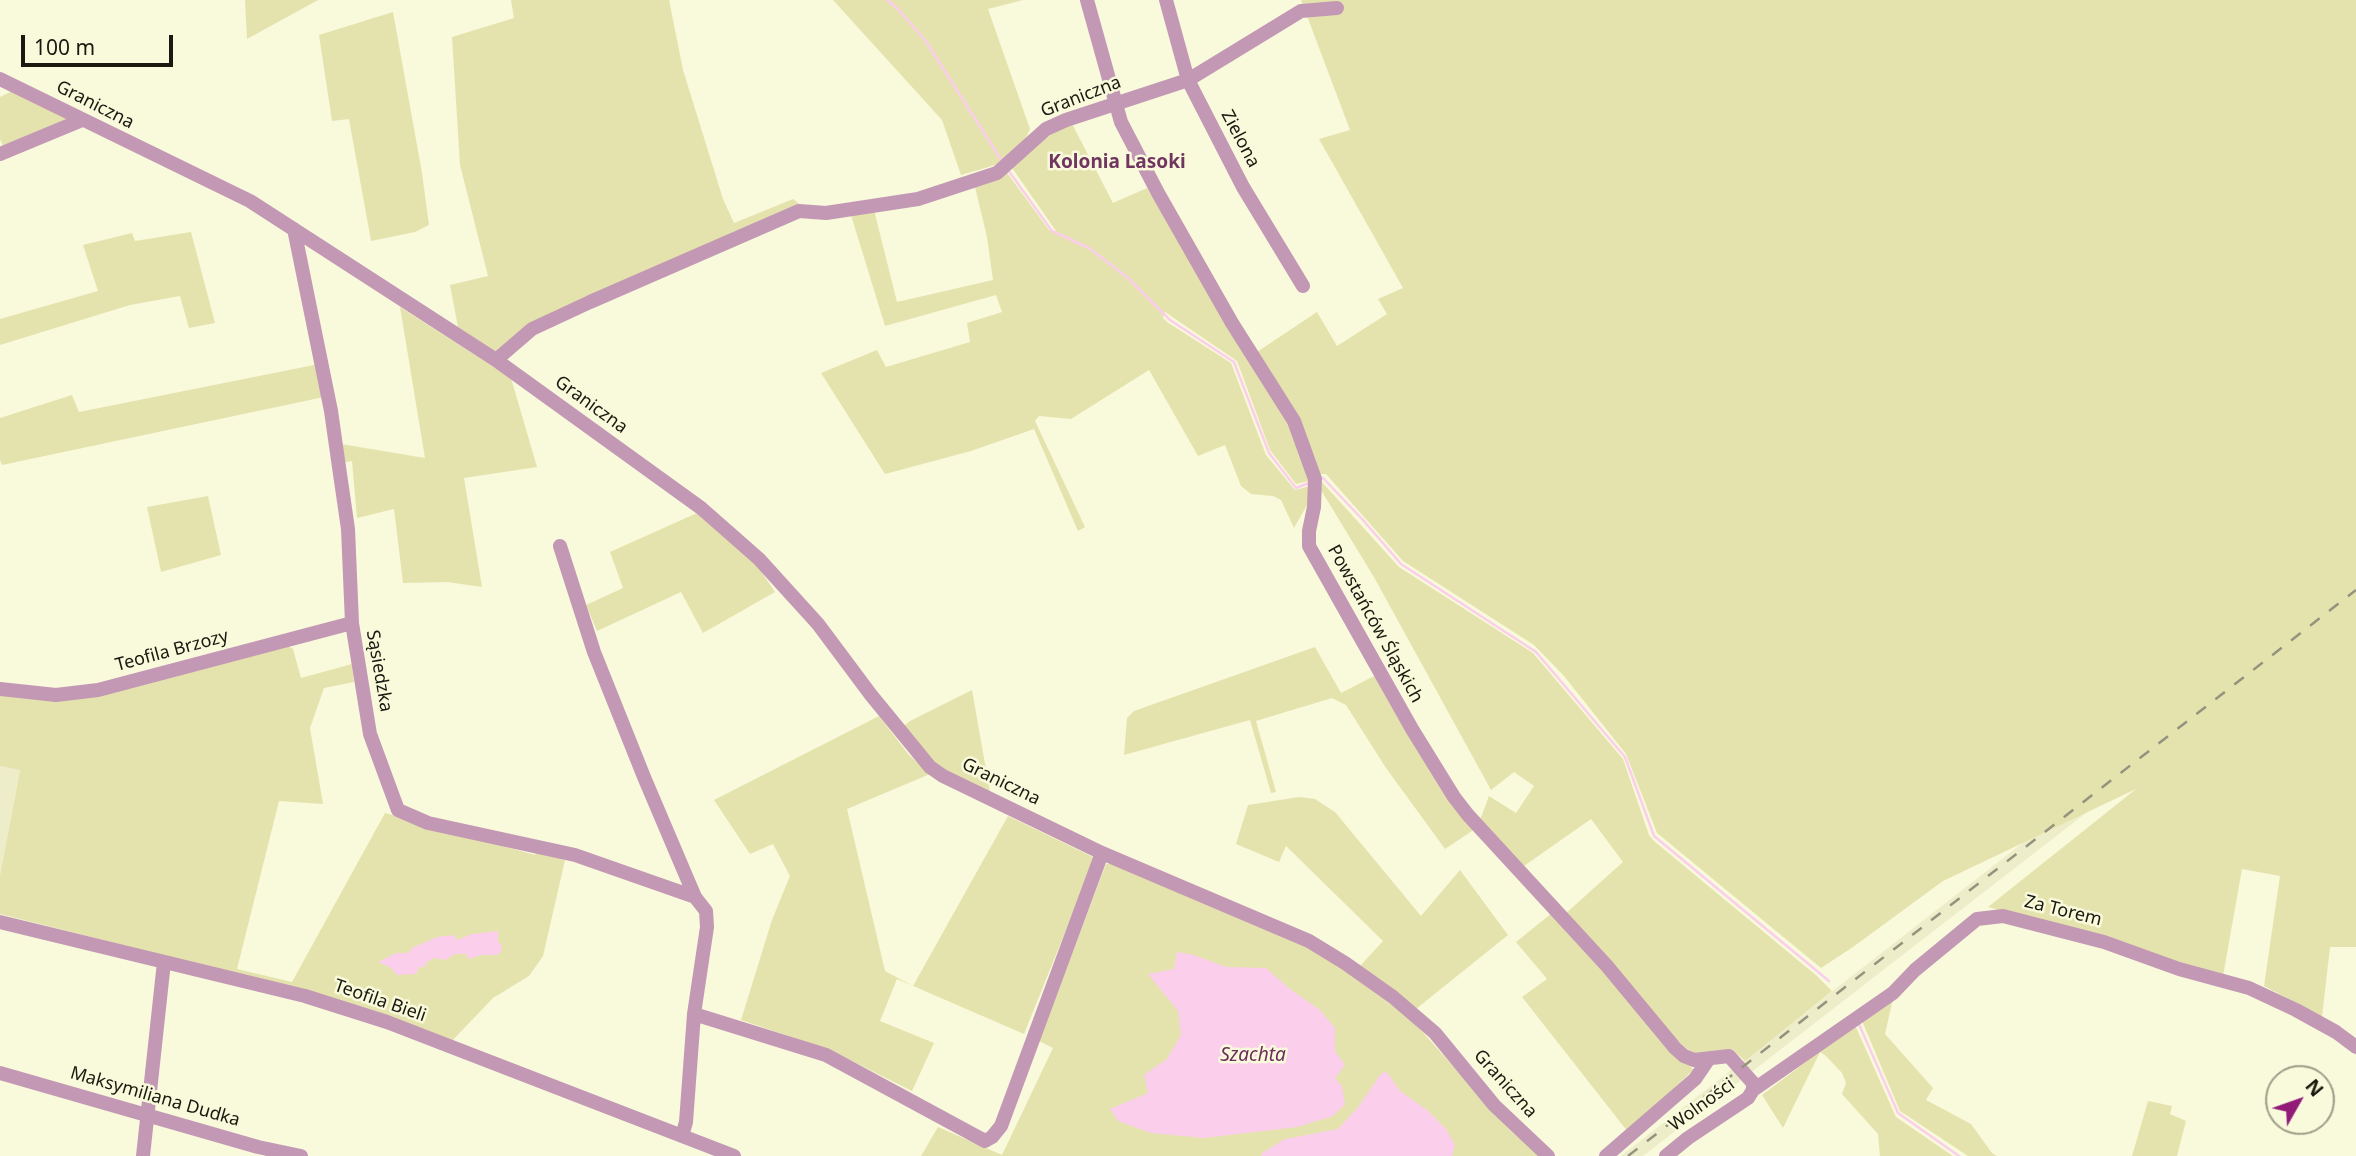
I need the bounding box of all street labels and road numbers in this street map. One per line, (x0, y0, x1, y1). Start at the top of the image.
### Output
street label: Graniczna (1038, 72, 1124, 122)
street label: Graniczna (53, 76, 137, 134)
street label: Zielona (1216, 107, 1264, 171)
street label: Graniczna (551, 371, 631, 439)
street label: Powstańców Śląskich (1323, 541, 1427, 707)
street label: Teofila Brzozy (113, 626, 231, 676)
street label: Sąsiedzka (361, 628, 397, 714)
street label: Graniczna (958, 754, 1044, 810)
street label: Za Torem (2022, 891, 2104, 931)
street label: Teofila Bieli (331, 975, 429, 1027)
street label: Graniczna (1469, 1045, 1541, 1123)
street label: Maksymiliana Dudka (68, 1062, 242, 1132)
street label: Wolności (1665, 1074, 1739, 1136)

